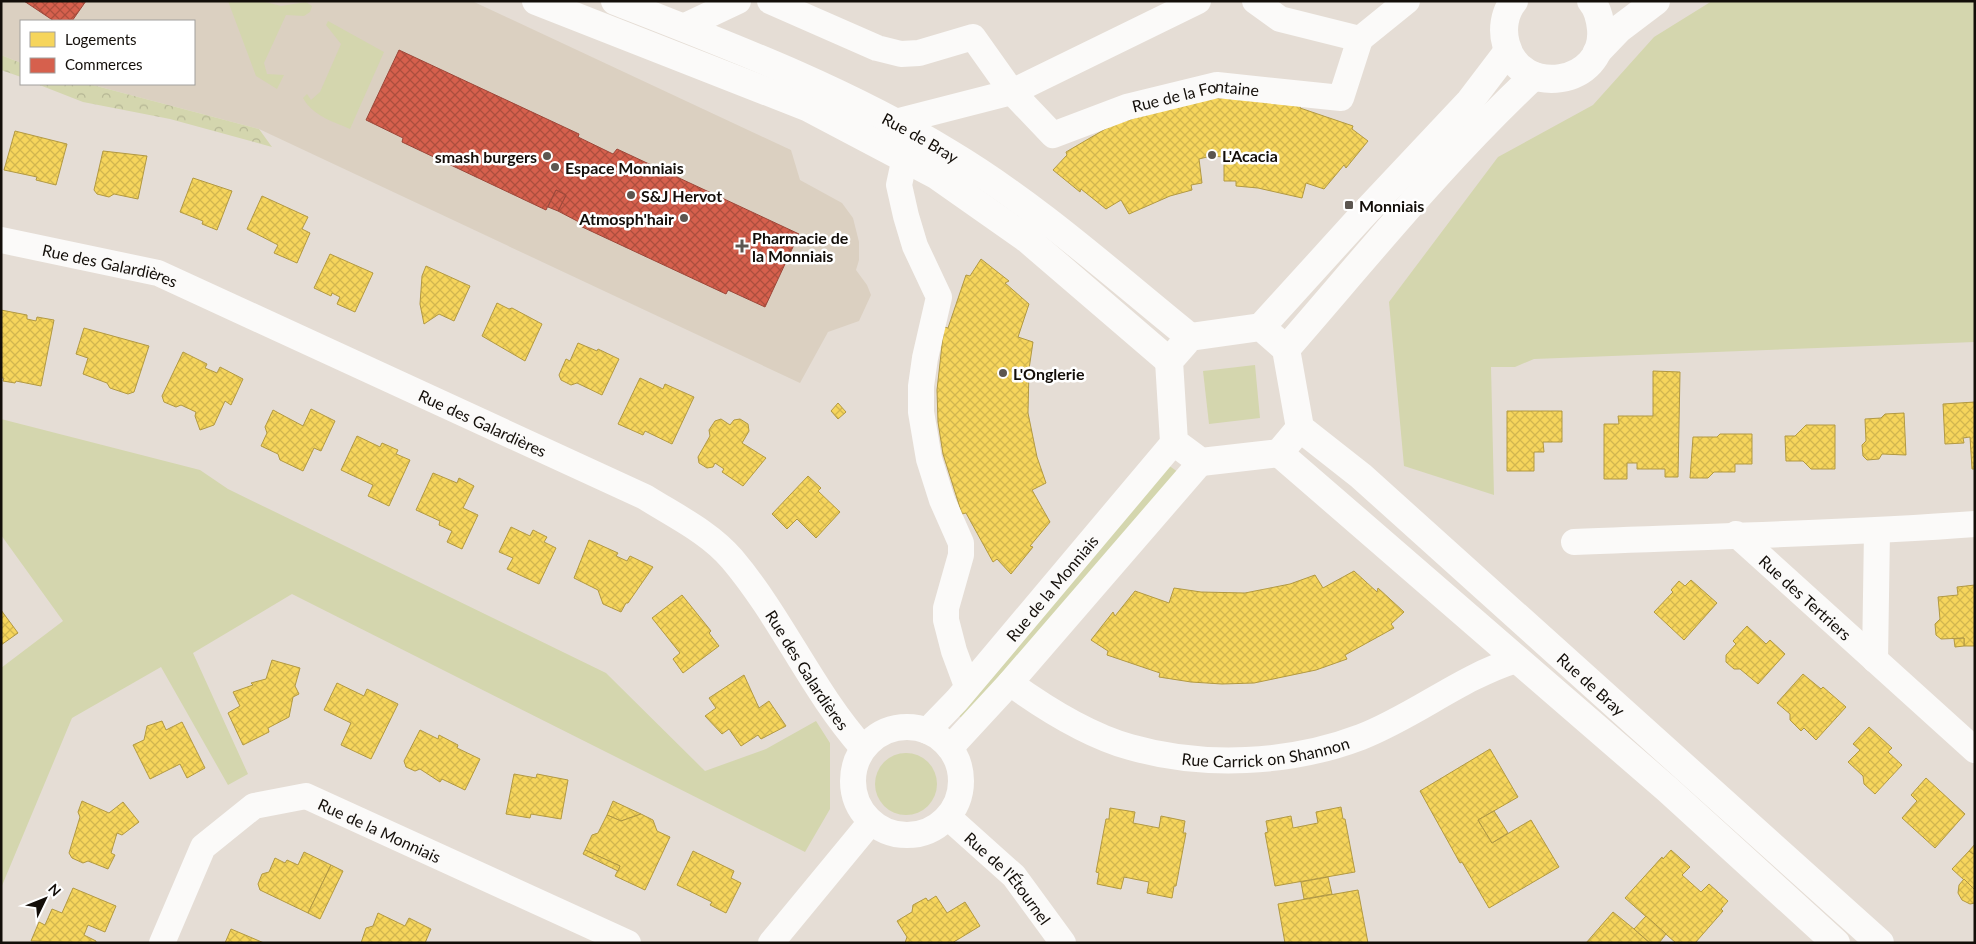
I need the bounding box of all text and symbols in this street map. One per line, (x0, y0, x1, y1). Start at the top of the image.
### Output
legend (20, 20, 195, 85)
text: Logements (65, 30, 137, 48)
text: Commerces (65, 55, 143, 73)
street label: Rue de la Fontaine (1130, 75, 1260, 115)
street label: Rue de Bray (879, 108, 963, 167)
place label: L'Acacia (1222, 146, 1278, 165)
place label: smash burgers (435, 147, 537, 166)
marker: L'Acacia (1206, 149, 1218, 161)
marker: smash burgers (541, 150, 553, 162)
place label: Espace Monniais (565, 158, 684, 177)
marker: Espace Monniais (549, 161, 561, 173)
place label: S&J Hervot (641, 186, 722, 205)
marker: S&J Hervot (625, 189, 637, 201)
place label: Monniais (1359, 196, 1424, 215)
marker: Monniais (1343, 199, 1355, 211)
place label: Atmosph'hair (578, 209, 674, 228)
marker: Atmosph'hair (678, 212, 690, 224)
place label: Pharmacie de la Monniais (752, 228, 849, 265)
street label: Rue des Galardières (41, 239, 181, 290)
marker: Pharmacie de la Monniais (736, 240, 748, 252)
place label: L'Onglerie (1013, 364, 1085, 383)
marker: L'Onglerie (997, 367, 1009, 379)
street label: Rue des Galardières (416, 385, 550, 460)
street label: Rue de la Monniais (1002, 531, 1102, 645)
street label: Rue des Tertriers (1756, 551, 1856, 644)
street label: Rue des Galardières (762, 606, 854, 733)
street label: Rue de Bray (1554, 648, 1630, 719)
street label: Rue Carrick on Shannon (1181, 732, 1351, 770)
street label: Rue de la Monniais (316, 794, 444, 866)
street label: Rue de l'Étournel (961, 827, 1055, 928)
north arrow (20, 874, 70, 924)
text: N (45, 880, 65, 900)

